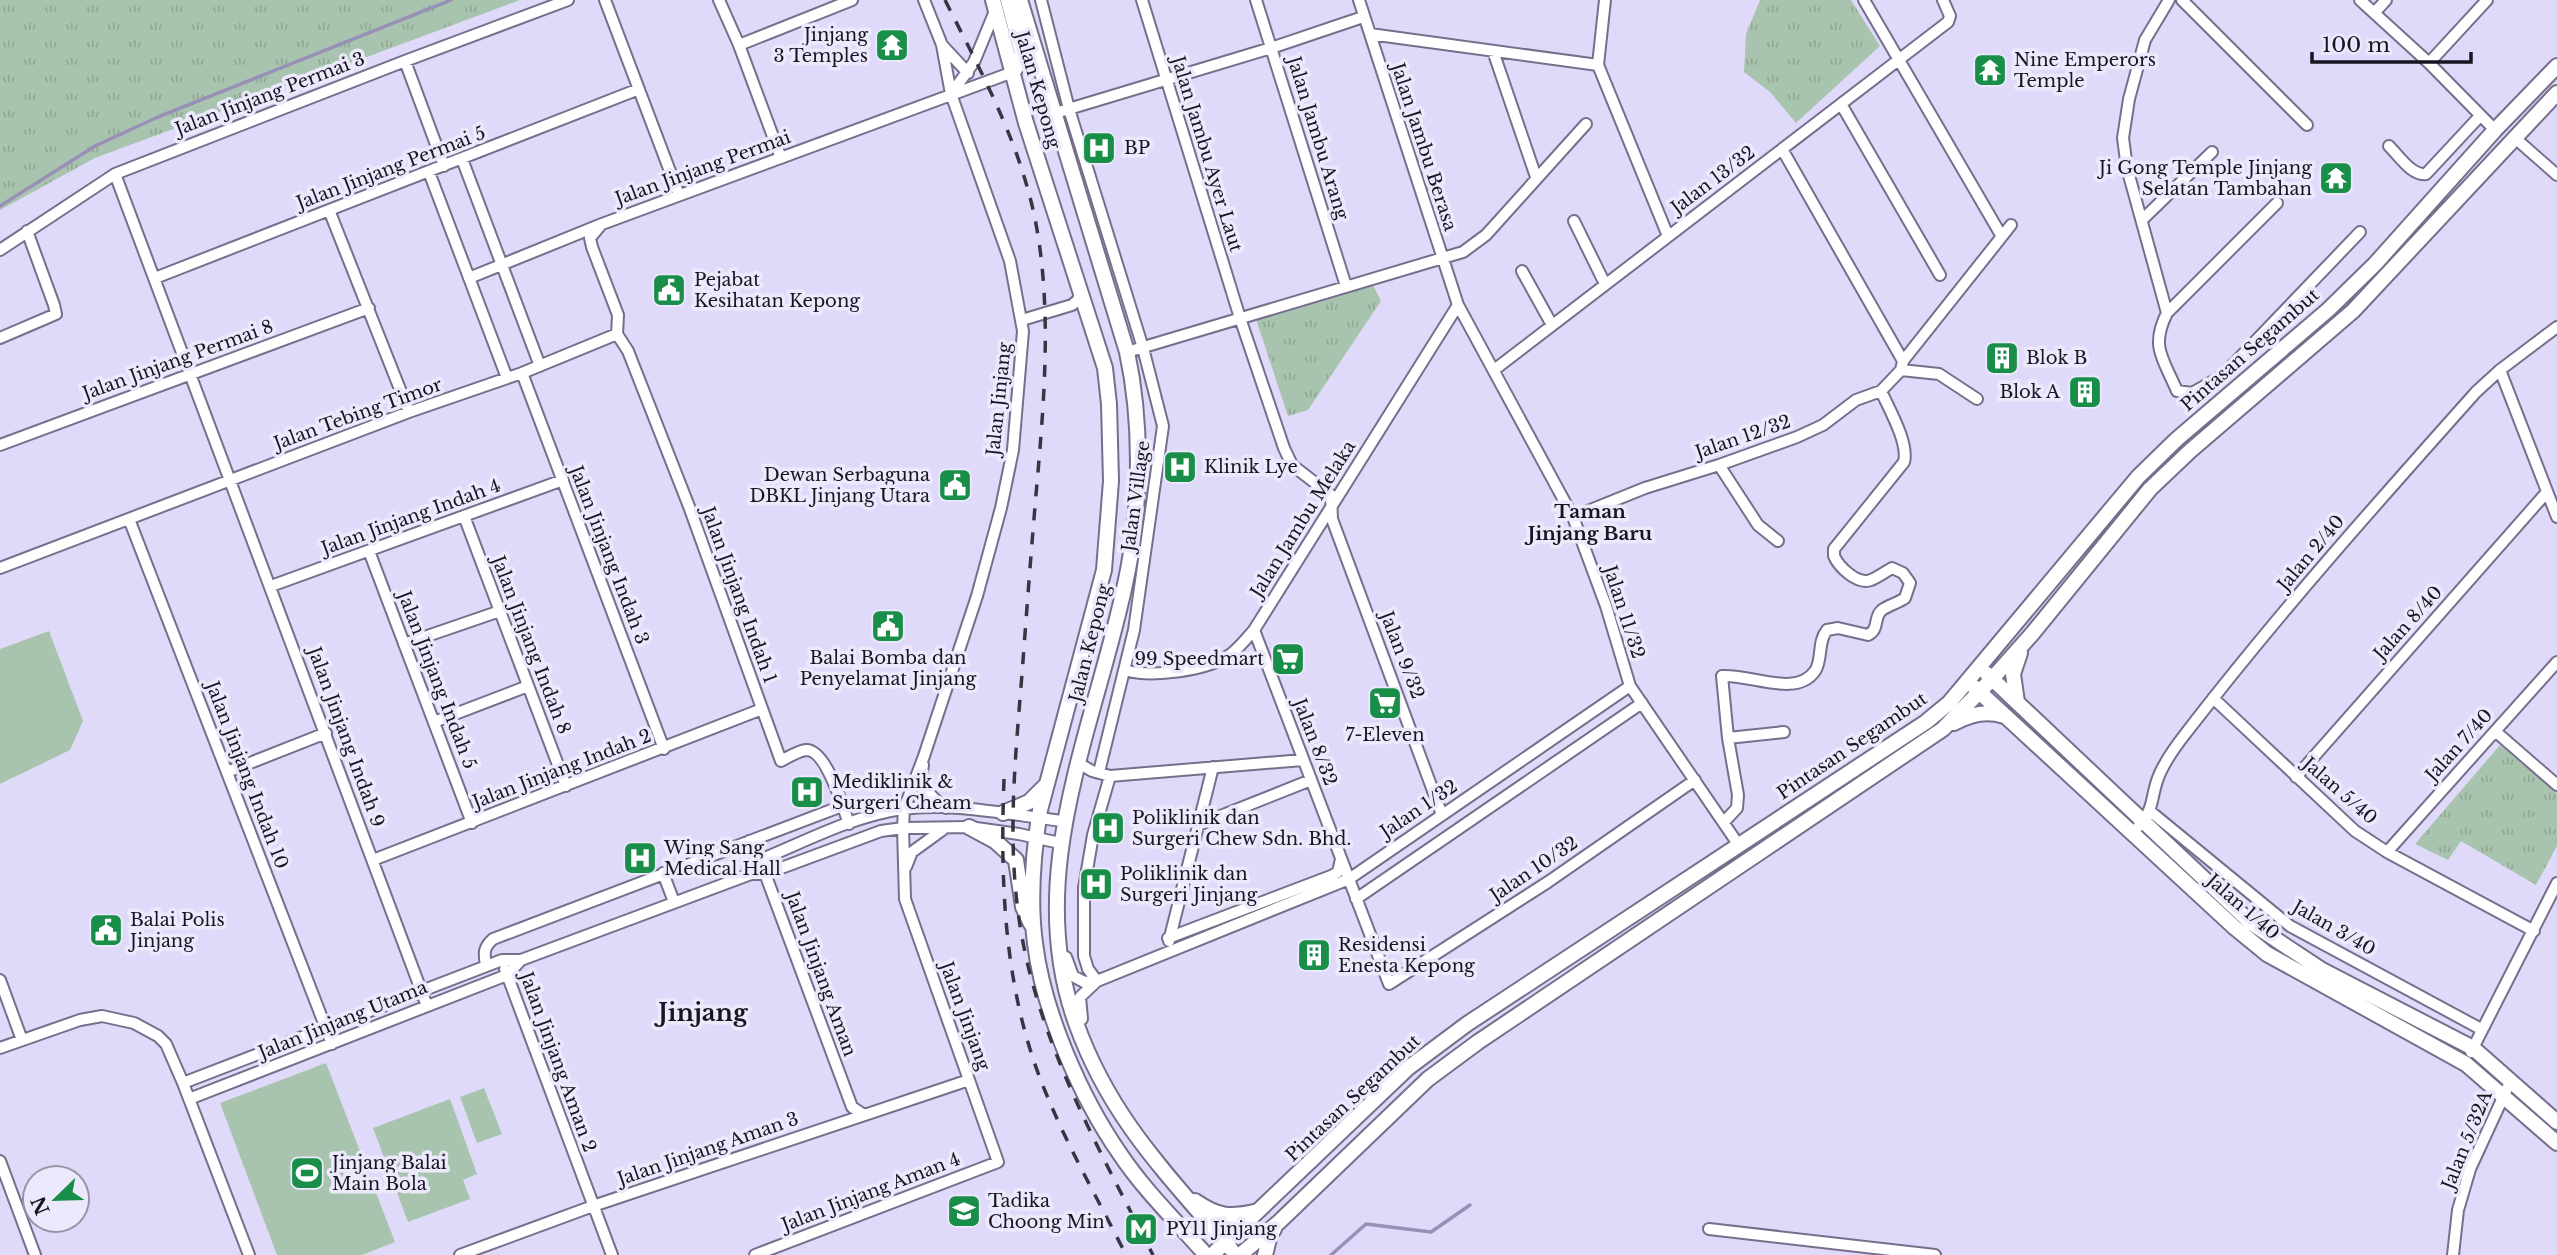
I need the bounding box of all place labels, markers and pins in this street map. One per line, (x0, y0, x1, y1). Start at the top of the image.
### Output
place label: Jinjang 3 Temples (774, 24, 868, 67)
temple icon: Jinjang 3 Temples (873, 26, 911, 64)
place label: Nine Emperors Temple (2014, 49, 2156, 92)
temple icon: Nine Emperors Temple (1971, 51, 2009, 89)
hospital icon: BP (1080, 129, 1118, 167)
place label: BP (1124, 137, 1150, 159)
place label: Ji Gong Temple Jinjang Selatan Tambahan (2097, 157, 2312, 200)
temple icon: Ji Gong Temple Jinjang Selatan Tambahan (2317, 159, 2355, 197)
place label: Pejabat Kesihatan Kepong (694, 269, 860, 312)
public building icon: Pejabat Kesihatan Kepong (650, 271, 688, 309)
building icon: Blok B (1983, 339, 2021, 377)
place label: Blok B (2026, 347, 2087, 369)
building icon: Blok A (2066, 373, 2104, 411)
place label: Blok A (1999, 381, 2061, 403)
hospital icon: Klinik Lye (1161, 448, 1199, 486)
place label: Klinik Lye (1204, 456, 1298, 478)
place label: Dewan Serbaguna DBKL Jinjang Utara (750, 464, 930, 507)
public building icon: Dewan Serbaguna DBKL Jinjang Utara (936, 466, 974, 504)
public building icon: Balai Bomba dan Penyelamat Jinjang (869, 607, 907, 645)
supermarket icon: 99 Speedmart (1269, 640, 1307, 678)
place label: Balai Bomba dan Penyelamat Jinjang (800, 647, 977, 690)
place label: 99 Speedmart (1134, 648, 1264, 670)
supermarket icon: 7-Eleven (1366, 684, 1404, 722)
place label: 7-Eleven (1345, 724, 1425, 746)
place label: Mediklinik & Surgeri Cheam (832, 771, 972, 814)
hospital icon: Mediklinik & Surgeri Cheam (788, 773, 826, 811)
place label: Poliklinik dan Surgeri Chew Sdn. Bhd. (1132, 807, 1351, 850)
hospital icon: Poliklinik dan Surgeri Chew Sdn. Bhd. (1089, 809, 1127, 847)
place label: Wing Sang Medical Hall (663, 837, 781, 880)
hospital icon: Wing Sang Medical Hall (621, 839, 659, 877)
place label: Poliklinik dan Surgeri Jinjang (1120, 863, 1257, 906)
hospital icon: Poliklinik dan Surgeri Jinjang (1077, 865, 1115, 903)
place label: Balai Polis Jinjang (128, 909, 225, 952)
public building icon: Balai Polis Jinjang (87, 911, 125, 949)
place label: Residensi Enesta Kepong (1338, 934, 1475, 977)
building icon: Residensi Enesta Kepong (1295, 936, 1333, 974)
place label: Jinjang Balai Main Bola (330, 1152, 447, 1195)
sports icon: Jinjang Balai Main Bola (288, 1154, 326, 1192)
place label: Tadika Choong Min (988, 1190, 1105, 1233)
school or university icon: Tadika Choong Min (945, 1192, 983, 1230)
metro station icon: PY11 Jinjang (1122, 1210, 1160, 1248)
place label: PY11 Jinjang (1166, 1218, 1277, 1240)

